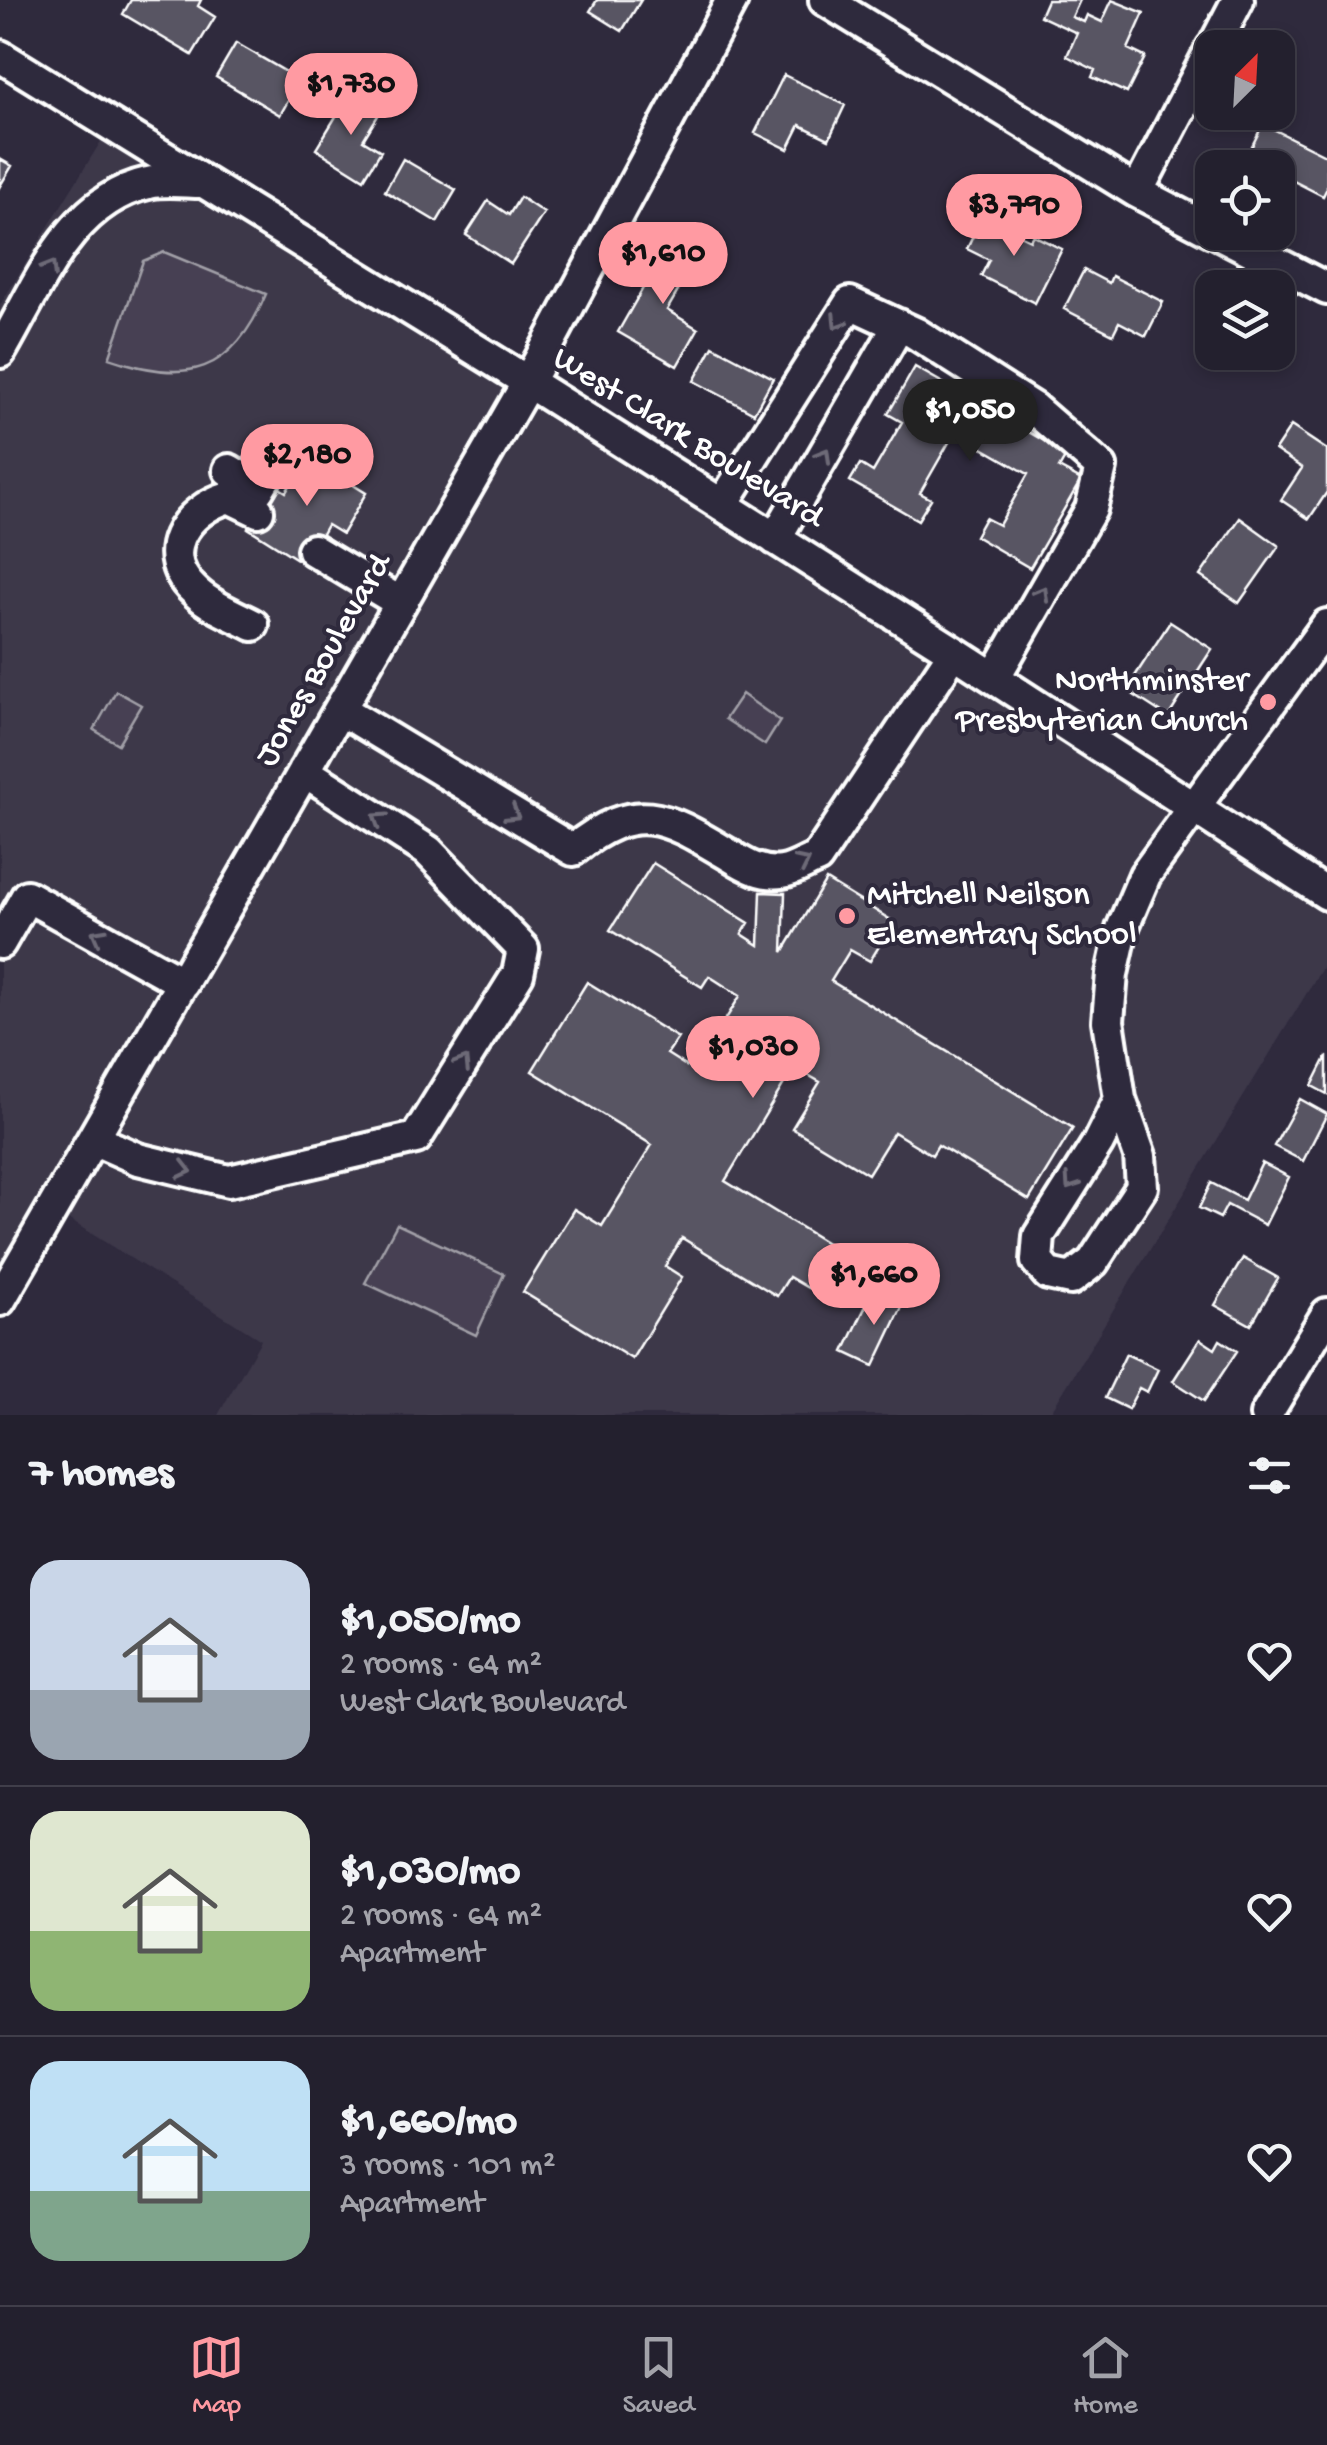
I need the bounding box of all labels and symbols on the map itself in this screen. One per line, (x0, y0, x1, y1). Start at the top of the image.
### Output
north arrow (1195, 30, 1295, 130)
pin: $1,730 (270, 53, 432, 138)
pin: $3,790 (933, 174, 1095, 259)
pin: $1,610 (582, 222, 744, 307)
one-way arrow (38, 261, 57, 279)
one-way arrow (831, 311, 850, 329)
street label: West Clark Boulevard (544, 339, 832, 540)
pin: $1,050 (889, 379, 1051, 464)
pin: $2,180 (226, 424, 388, 509)
one-way arrow (812, 447, 831, 465)
street label: Jones Boulevard (248, 545, 404, 775)
one-way arrow (1030, 586, 1050, 604)
place label: Northminster Presbyterian Church (955, 662, 1251, 743)
marker: Northminster Presbyterian Church (1257, 691, 1279, 713)
one-way arrow (502, 802, 520, 821)
one-way arrow (372, 813, 390, 832)
one-way arrow (792, 856, 810, 876)
place label: Mitchell Neilson Elementary School (867, 876, 1137, 957)
marker: Mitchell Neilson Elementary School (836, 905, 858, 927)
one-way arrow (91, 928, 109, 948)
pin: $1,030 (672, 1016, 834, 1101)
one-way arrow (450, 1056, 469, 1074)
one-way arrow (176, 1158, 193, 1179)
one-way arrow (1065, 1172, 1083, 1191)
pin: $1,660 (793, 1243, 955, 1328)

